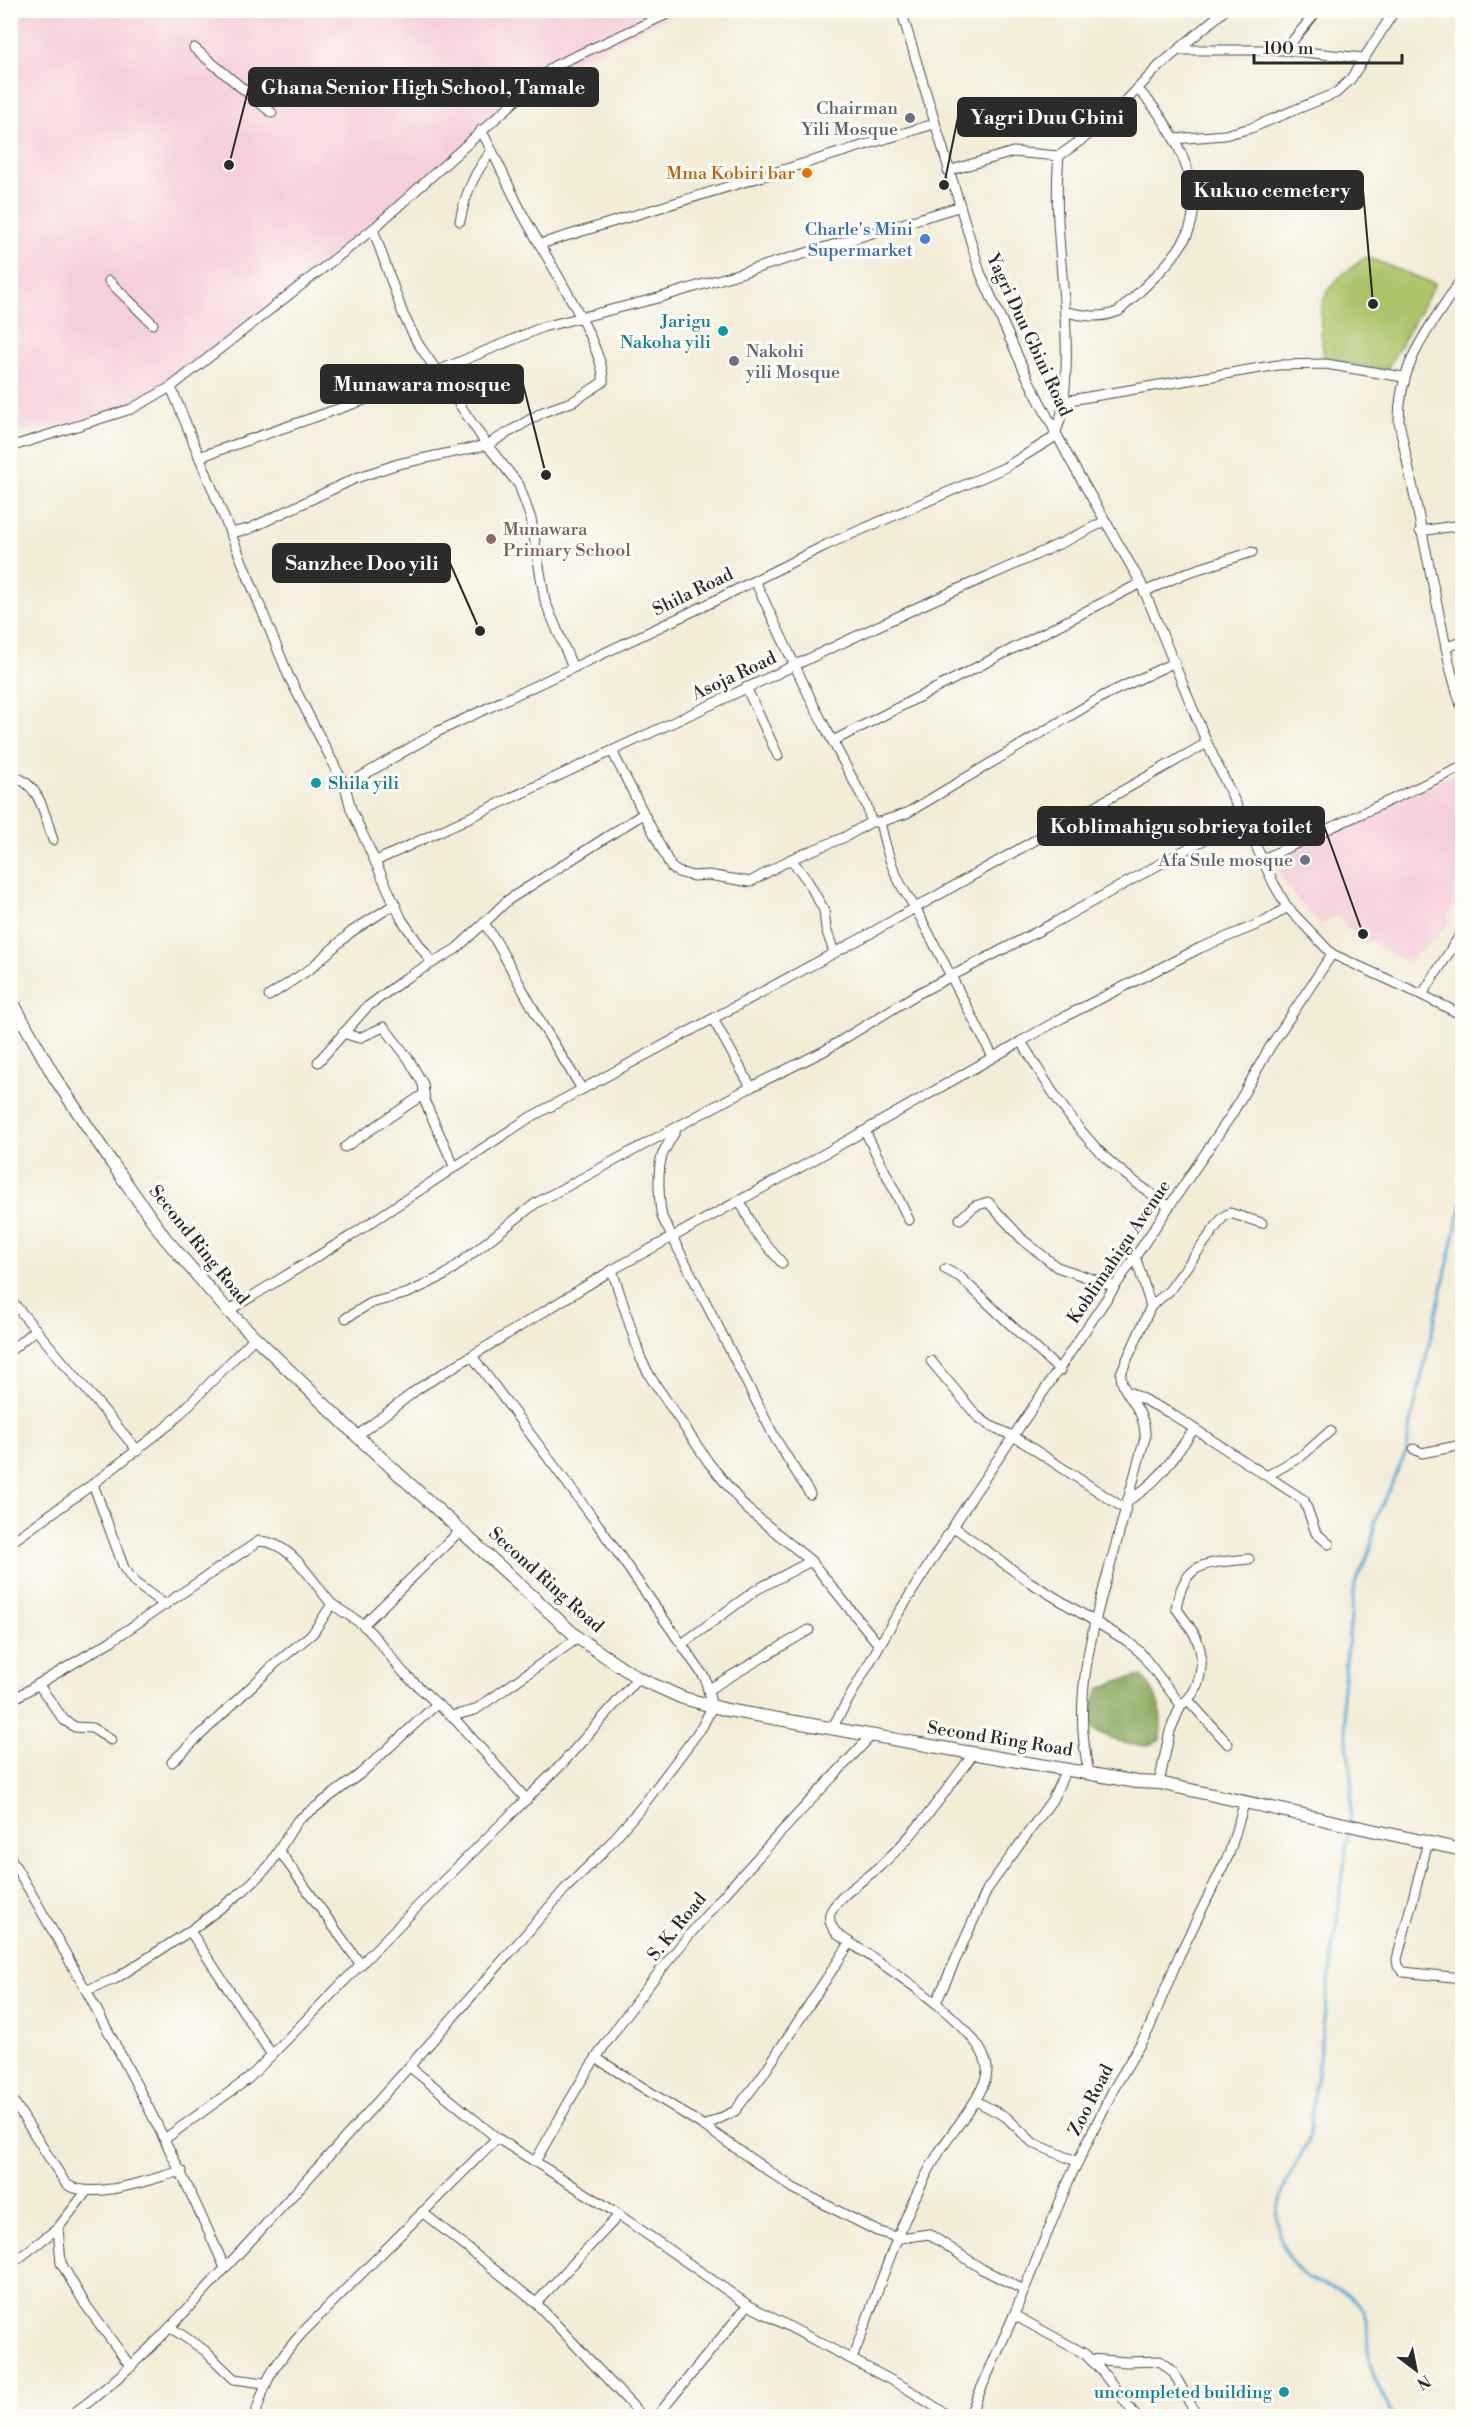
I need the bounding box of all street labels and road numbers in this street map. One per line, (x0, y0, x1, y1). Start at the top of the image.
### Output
street label: Yagri Duu Gbini Road (981, 249, 1077, 421)
street label: Shila Road (649, 562, 738, 621)
street label: Asoja Road (687, 646, 781, 706)
street label: Koblimahigu Avenue (1062, 1176, 1176, 1328)
street label: Second Ring Road (144, 1181, 255, 1310)
street label: Second Ring Road (484, 1522, 609, 1638)
street label: Second Ring Road (926, 1716, 1075, 1762)
street label: S. K. Road (643, 1888, 712, 1966)
street label: Zoo Road (1063, 2060, 1119, 2140)

